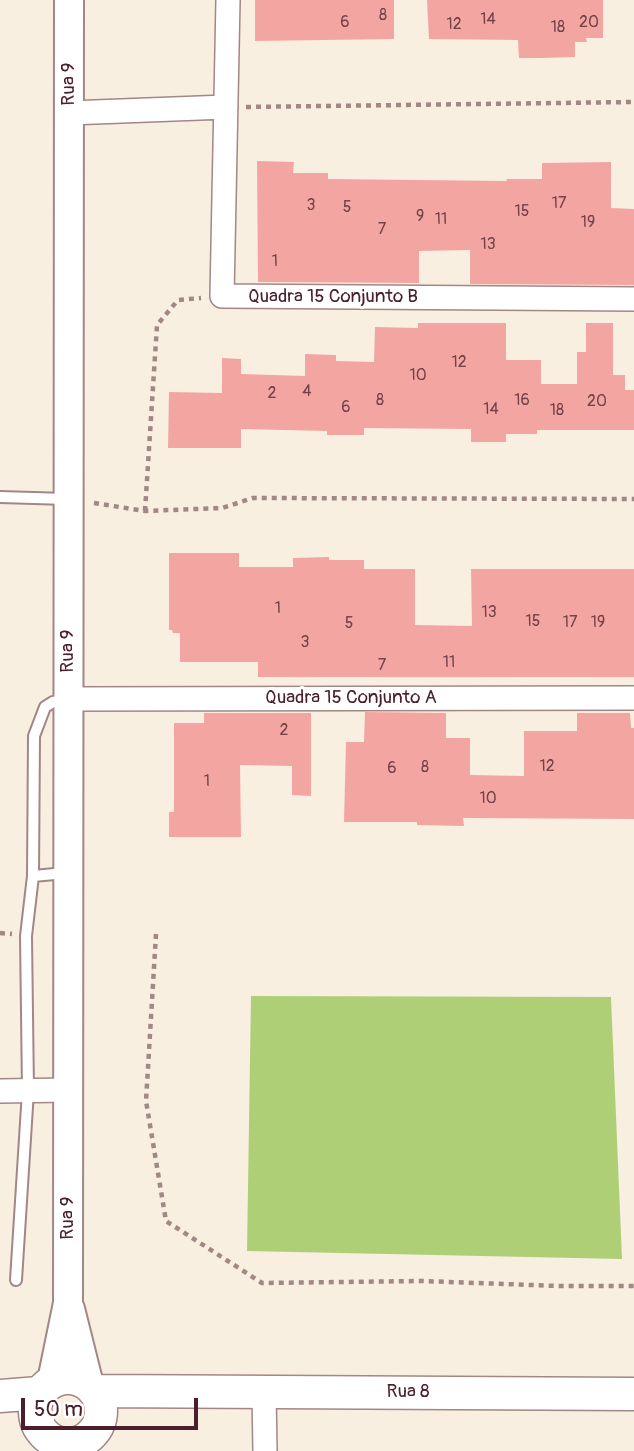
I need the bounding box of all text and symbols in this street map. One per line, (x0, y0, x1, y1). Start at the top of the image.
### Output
house number: 8 (379, 6, 387, 26)
house number: 14 (480, 10, 496, 30)
house number: 6 (340, 13, 350, 33)
house number: 20 (579, 13, 599, 33)
house number: 12 (446, 15, 462, 35)
house number: 18 (551, 18, 565, 38)
street label: Rua 9 (58, 62, 80, 106)
house number: 17 (552, 194, 566, 214)
house number: 3 (307, 196, 315, 216)
house number: 5 (343, 198, 351, 218)
house number: 15 (515, 202, 529, 222)
house number: 9 (416, 207, 424, 227)
house number: 11 (435, 210, 447, 230)
house number: 19 (581, 213, 595, 233)
house number: 7 (378, 220, 386, 240)
house number: 13 (480, 235, 496, 255)
house number: 1 (272, 252, 278, 272)
street label: Quadra 15 Conjunto B (248, 286, 418, 308)
house number: 12 (451, 353, 467, 373)
house number: 10 (409, 366, 427, 386)
house number: 4 (302, 382, 312, 402)
house number: 2 (268, 384, 276, 404)
house number: 8 (376, 391, 384, 411)
house number: 16 (514, 391, 530, 411)
house number: 20 (587, 392, 607, 412)
house number: 6 (341, 398, 351, 418)
house number: 14 (483, 400, 499, 420)
house number: 18 (550, 401, 564, 421)
house number: 1 (275, 599, 281, 619)
house number: 13 (481, 603, 497, 623)
house number: 15 (526, 612, 540, 632)
house number: 17 (563, 613, 577, 633)
house number: 19 (591, 613, 605, 633)
house number: 5 (345, 614, 353, 634)
street label: Rua 9 (57, 629, 79, 673)
house number: 3 (301, 633, 309, 653)
house number: 11 (443, 653, 455, 673)
house number: 7 (378, 656, 386, 676)
street label: Quadra 15 Conjunto A (265, 687, 437, 709)
house number: 2 (280, 721, 288, 741)
house number: 12 (539, 757, 555, 777)
house number: 8 (421, 758, 429, 778)
house number: 6 (387, 759, 397, 779)
house number: 1 (204, 772, 210, 792)
house number: 10 (479, 789, 497, 809)
street label: Rua 9 (57, 1196, 79, 1240)
street label: Rua 8 (386, 1381, 430, 1403)
scale bar (24, 1384, 201, 1428)
text: 50 m (34, 1396, 83, 1423)

